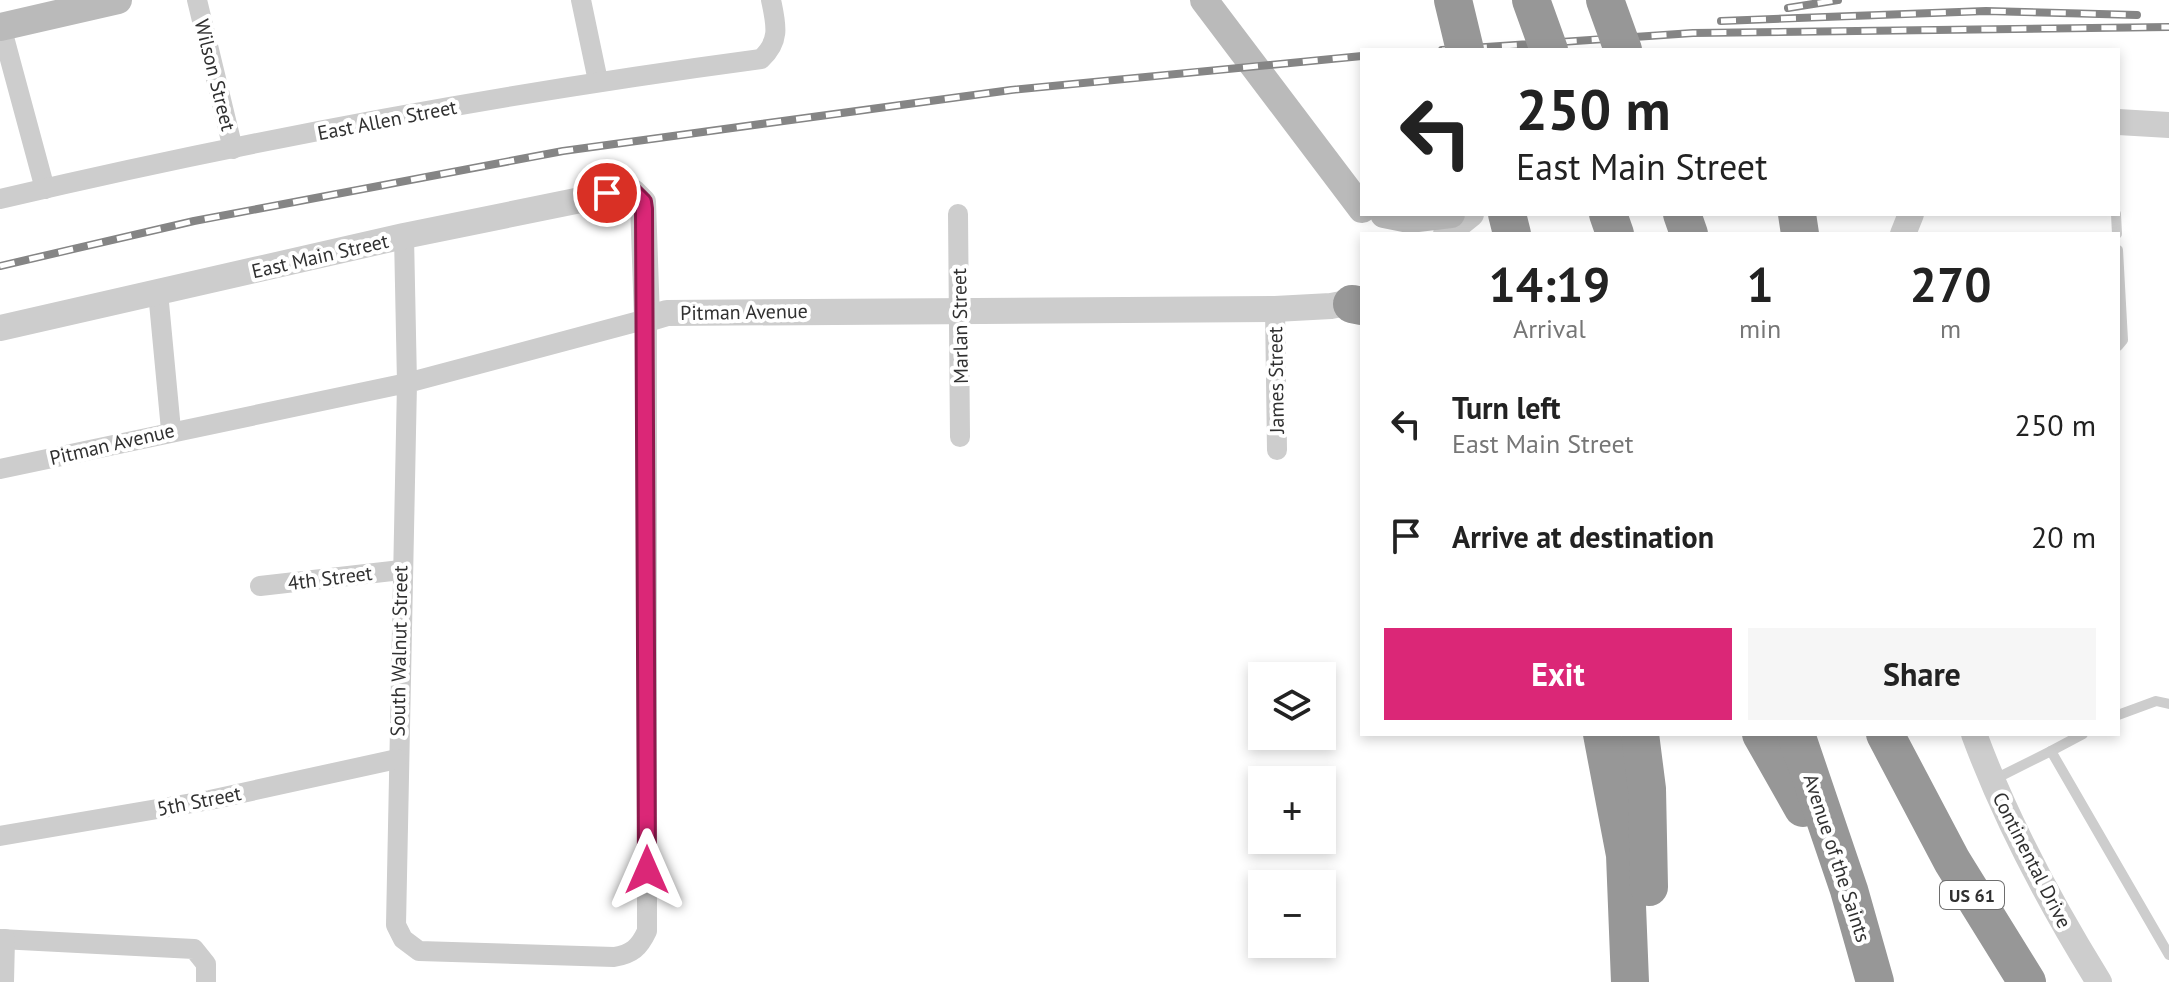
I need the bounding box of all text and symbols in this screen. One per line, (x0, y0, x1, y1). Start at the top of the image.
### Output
street label: Wilson Street (189, 16, 241, 134)
text: 250 m (1516, 73, 1671, 145)
icon: left (1384, 80, 1488, 184)
street label: East Allen Street (315, 94, 459, 146)
text: East Main Street (1516, 143, 1767, 190)
pin (573, 159, 641, 227)
icon: arrive (585, 171, 629, 215)
street label: East Main Street (249, 228, 391, 284)
text: 14:19 (1489, 253, 1610, 315)
text: 1 (1746, 253, 1774, 315)
text: 270 (1910, 253, 1991, 315)
street label: Marlan Street (946, 268, 974, 384)
street label: Pitman Avenue (680, 298, 808, 326)
text: Arrival (1513, 312, 1586, 345)
text: min (1739, 312, 1781, 345)
text: m (1940, 312, 1961, 345)
street label: James Street (1262, 326, 1290, 435)
text: Turn left (1452, 388, 1560, 427)
icon: left (1384, 402, 1428, 446)
text: 250 m (2015, 405, 2096, 444)
street label: Pitman Avenue (47, 417, 177, 471)
text: East Main Street (1452, 427, 1634, 460)
icon: arrive (1384, 514, 1428, 558)
text: Arrive at destination (1452, 517, 1714, 556)
text: 20 m (2031, 517, 2096, 556)
street label: 4th Street (286, 560, 374, 596)
street label: South Walnut Street (385, 565, 413, 737)
button: Exit (1384, 628, 1732, 720)
button: Share (1748, 628, 2096, 720)
map controls (1248, 662, 1336, 958)
button: layers (1248, 662, 1336, 750)
button: + (1248, 766, 1336, 854)
street label: Avenue of the Saints (1798, 771, 1876, 945)
street label: 5th Street (155, 780, 243, 822)
street label: Continental Drive (1987, 788, 2077, 932)
position arrow (605, 828, 689, 912)
button: − (1248, 870, 1336, 958)
road number: US 61 (1940, 881, 2004, 909)

